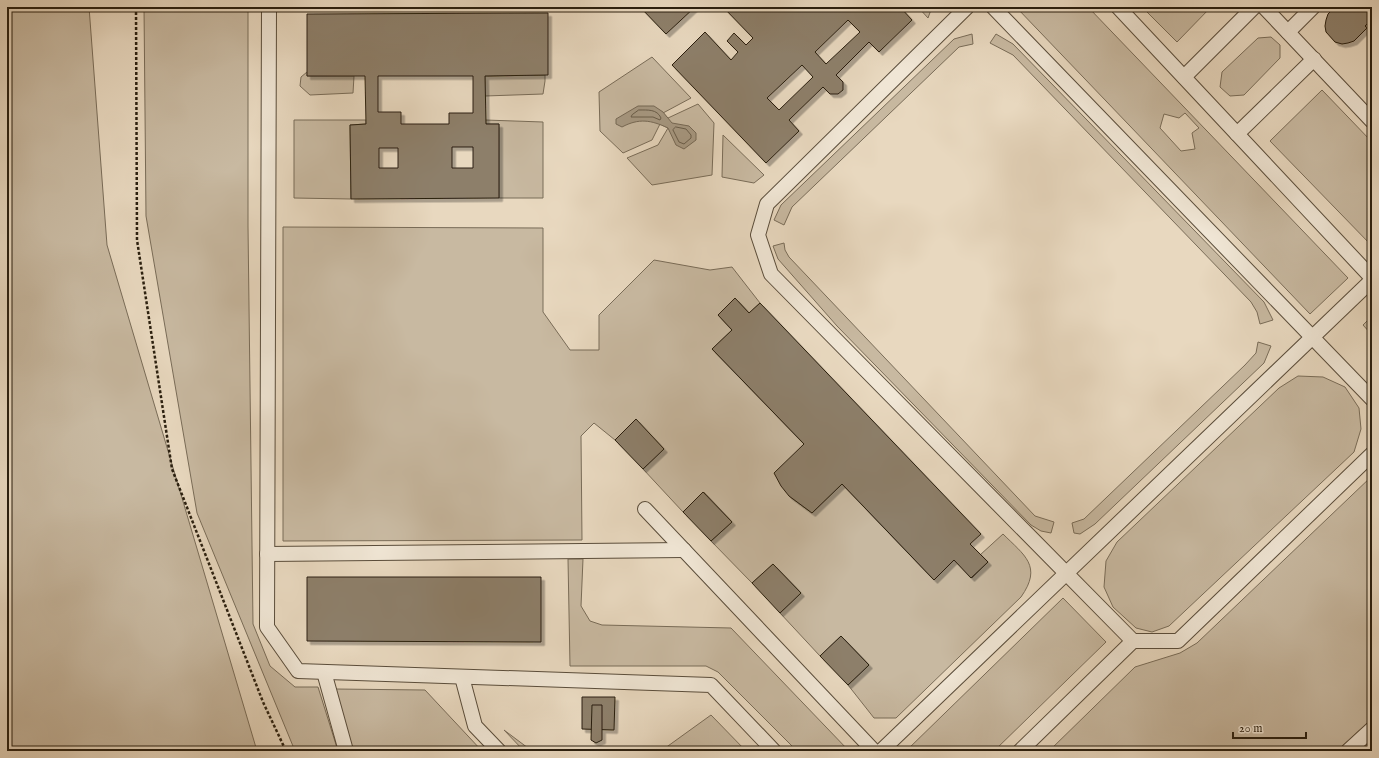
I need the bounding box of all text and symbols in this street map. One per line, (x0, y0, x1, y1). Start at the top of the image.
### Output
scale bar (1233, 714, 1306, 740)
text: 20 m (1239, 721, 1262, 736)

